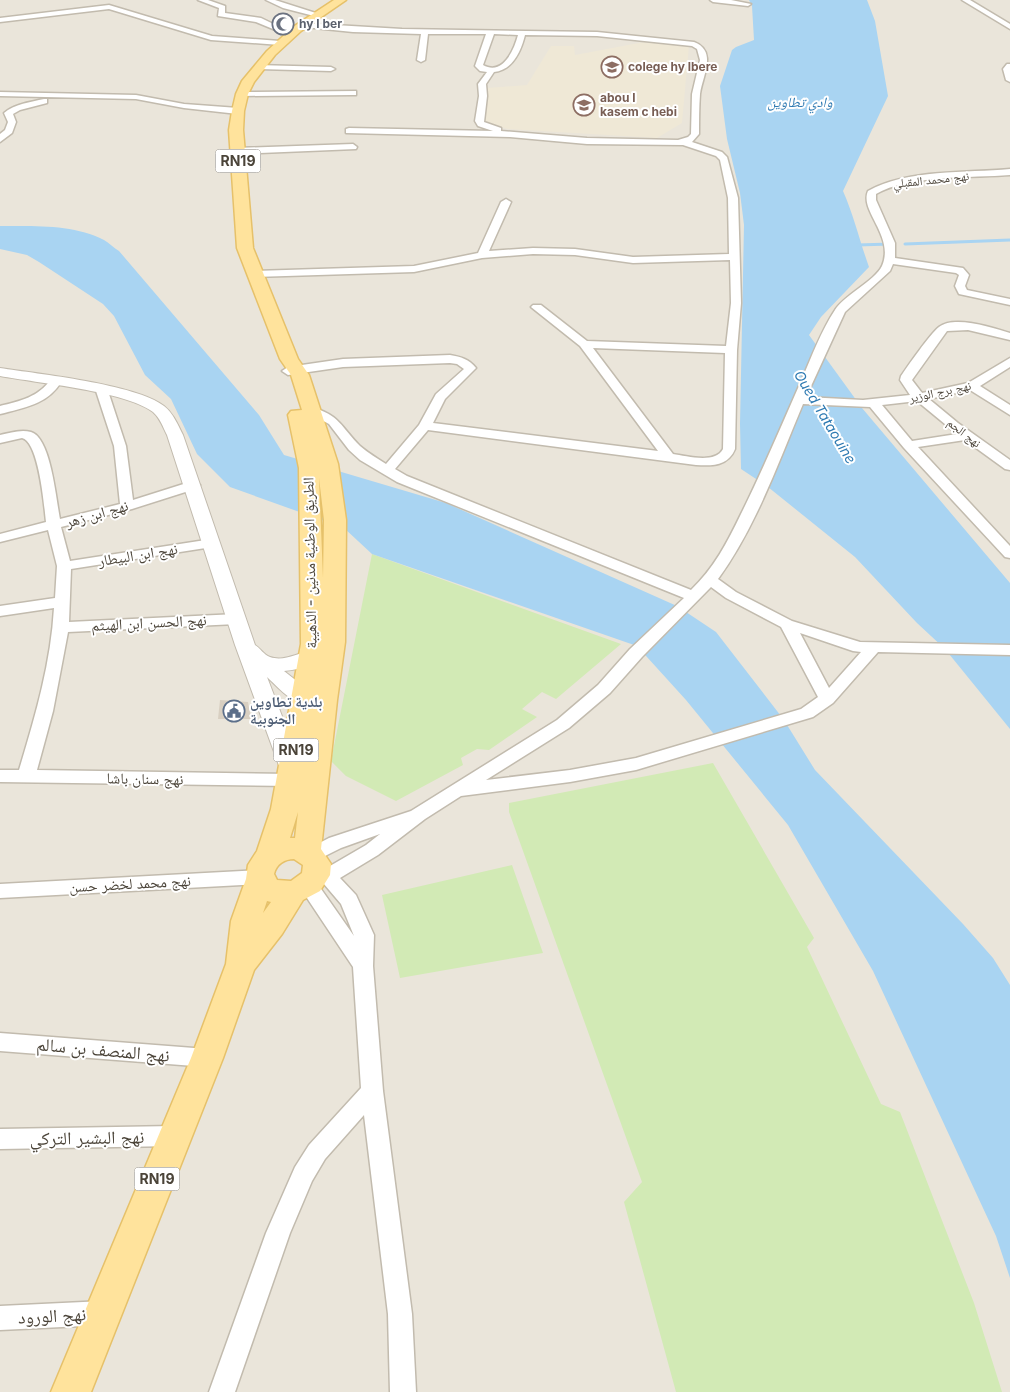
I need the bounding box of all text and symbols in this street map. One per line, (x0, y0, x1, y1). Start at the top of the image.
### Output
mosque icon: hy l ber (271, 12, 295, 36)
place label: hy l ber (299, 16, 342, 31)
school or university icon: colege hy lbere (600, 55, 624, 79)
place label: colege hy lbere (628, 59, 717, 74)
place label: abou l kasem c hebi (600, 90, 677, 119)
school or university icon: abou l kasem c hebi (572, 93, 596, 117)
water label: وادي تطاوين (768, 93, 833, 114)
road number: RN19 (216, 150, 260, 172)
street label: نهج محمد المقبلي (892, 168, 970, 194)
water label: Oued Tataouine (791, 367, 860, 466)
street label: نهج برج الوزير (907, 378, 972, 406)
street label: نهج الجم (944, 415, 984, 451)
street label: الطريق الوطنية مدنين - الذهيبة (299, 477, 321, 649)
street label: نهج ابن زهر (62, 496, 131, 533)
street label: نهج ابن البيطار (96, 539, 179, 571)
street label: نهج الحسن ابن الهيثم (91, 610, 207, 636)
place label: بلدية تطاوين الجنوبية (250, 692, 322, 728)
public building icon: بلدية تطاوين الجنوبية (222, 699, 246, 723)
road number: RN19 (274, 738, 318, 762)
street label: نهج سنان باشا (106, 768, 184, 790)
street label: نهج محمد لخضر حسن (69, 871, 191, 897)
street label: نهج المنصف بن سالم (35, 1033, 171, 1068)
street label: نهج البشير التركي (29, 1126, 145, 1154)
road number: RN19 (134, 1168, 180, 1190)
street label: نهج الورود (17, 1303, 87, 1330)

